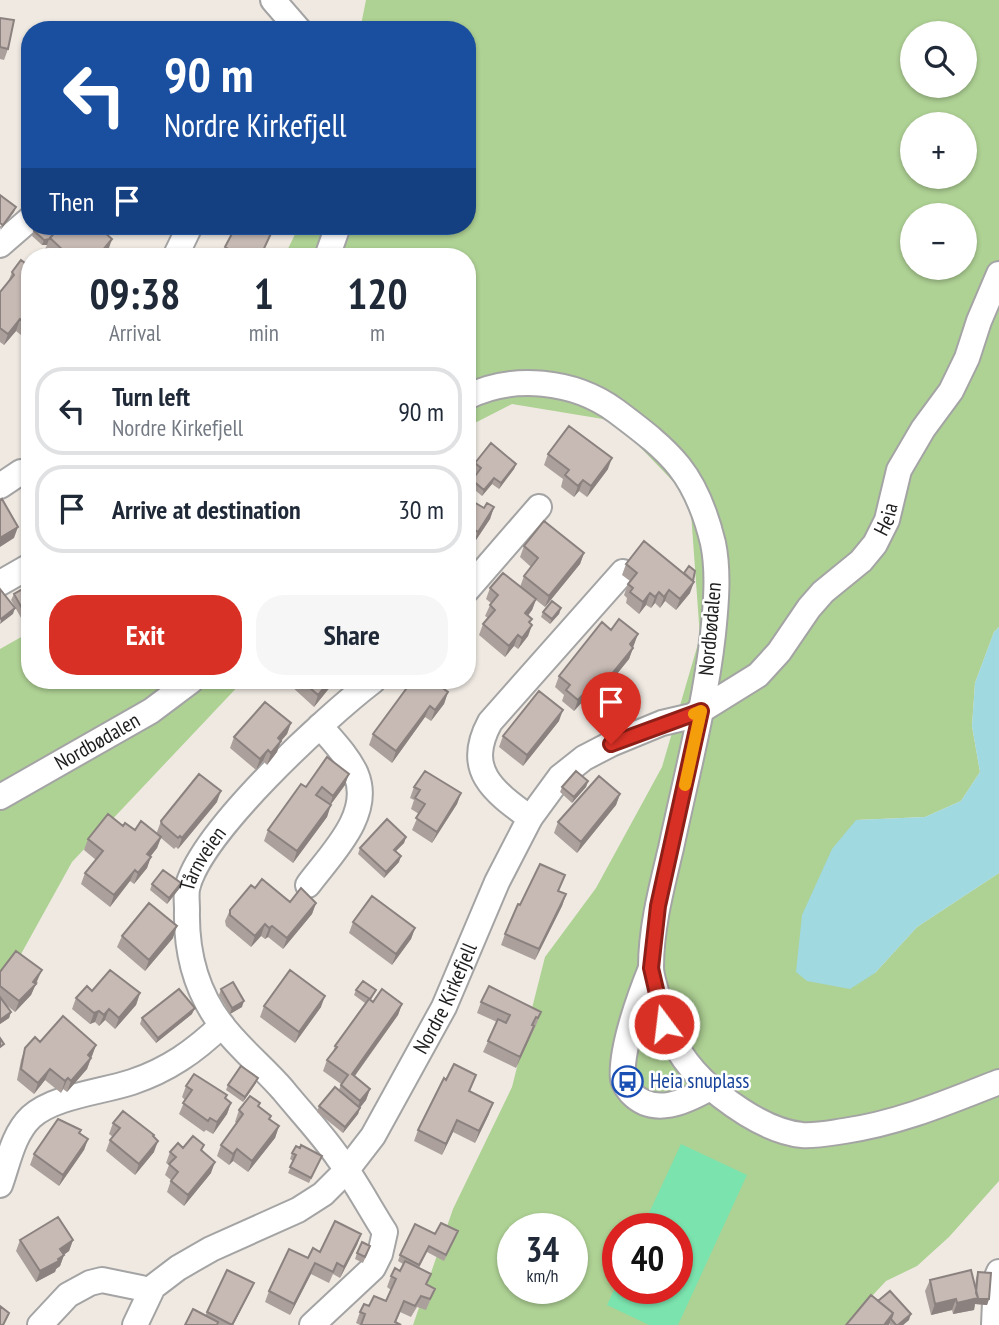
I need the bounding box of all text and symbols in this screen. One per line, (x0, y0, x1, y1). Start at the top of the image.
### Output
map controls (900, 21, 977, 280)
button: search (900, 21, 977, 98)
text: 90 m (164, 42, 253, 106)
icon: left (49, 49, 140, 140)
text: Nordre Kirkefjell (164, 104, 346, 146)
button: + (900, 112, 977, 189)
icon: arrive (108, 182, 146, 220)
text: Then (49, 185, 94, 218)
button: − (900, 203, 977, 280)
text: 09:38 (89, 266, 180, 321)
text: 1 (254, 266, 274, 321)
text: 120 (347, 266, 408, 321)
text: Arrival (109, 318, 161, 347)
text: min (249, 318, 279, 347)
text: m (370, 318, 385, 347)
text: Turn left (112, 380, 190, 413)
icon: left (53, 392, 91, 430)
text: 90 m (398, 395, 444, 428)
text: Nordre Kirkefjell (112, 413, 243, 442)
icon: arrive (53, 490, 91, 528)
text: Arrive at destination (112, 493, 301, 526)
text: 30 m (398, 493, 444, 526)
street label: Heia (867, 500, 904, 540)
street label: Nordbødalen (692, 581, 727, 677)
button: Exit (49, 595, 242, 675)
button: Share (256, 595, 448, 675)
pin (581, 672, 641, 744)
icon: arrive (592, 683, 630, 721)
street label: Nordbødalen (50, 706, 145, 776)
street label: Tårnveien (173, 821, 232, 894)
street label: Nordre Kirkefjell (407, 938, 483, 1058)
position arrow (627, 987, 701, 1061)
bus stop icon: Heia snuplass (610, 1064, 644, 1098)
place label: Heia snuplass (650, 1067, 749, 1094)
speed limit sign: 40 (602, 1213, 693, 1304)
text: 34 (526, 1226, 559, 1272)
text: km/h (527, 1264, 558, 1287)

